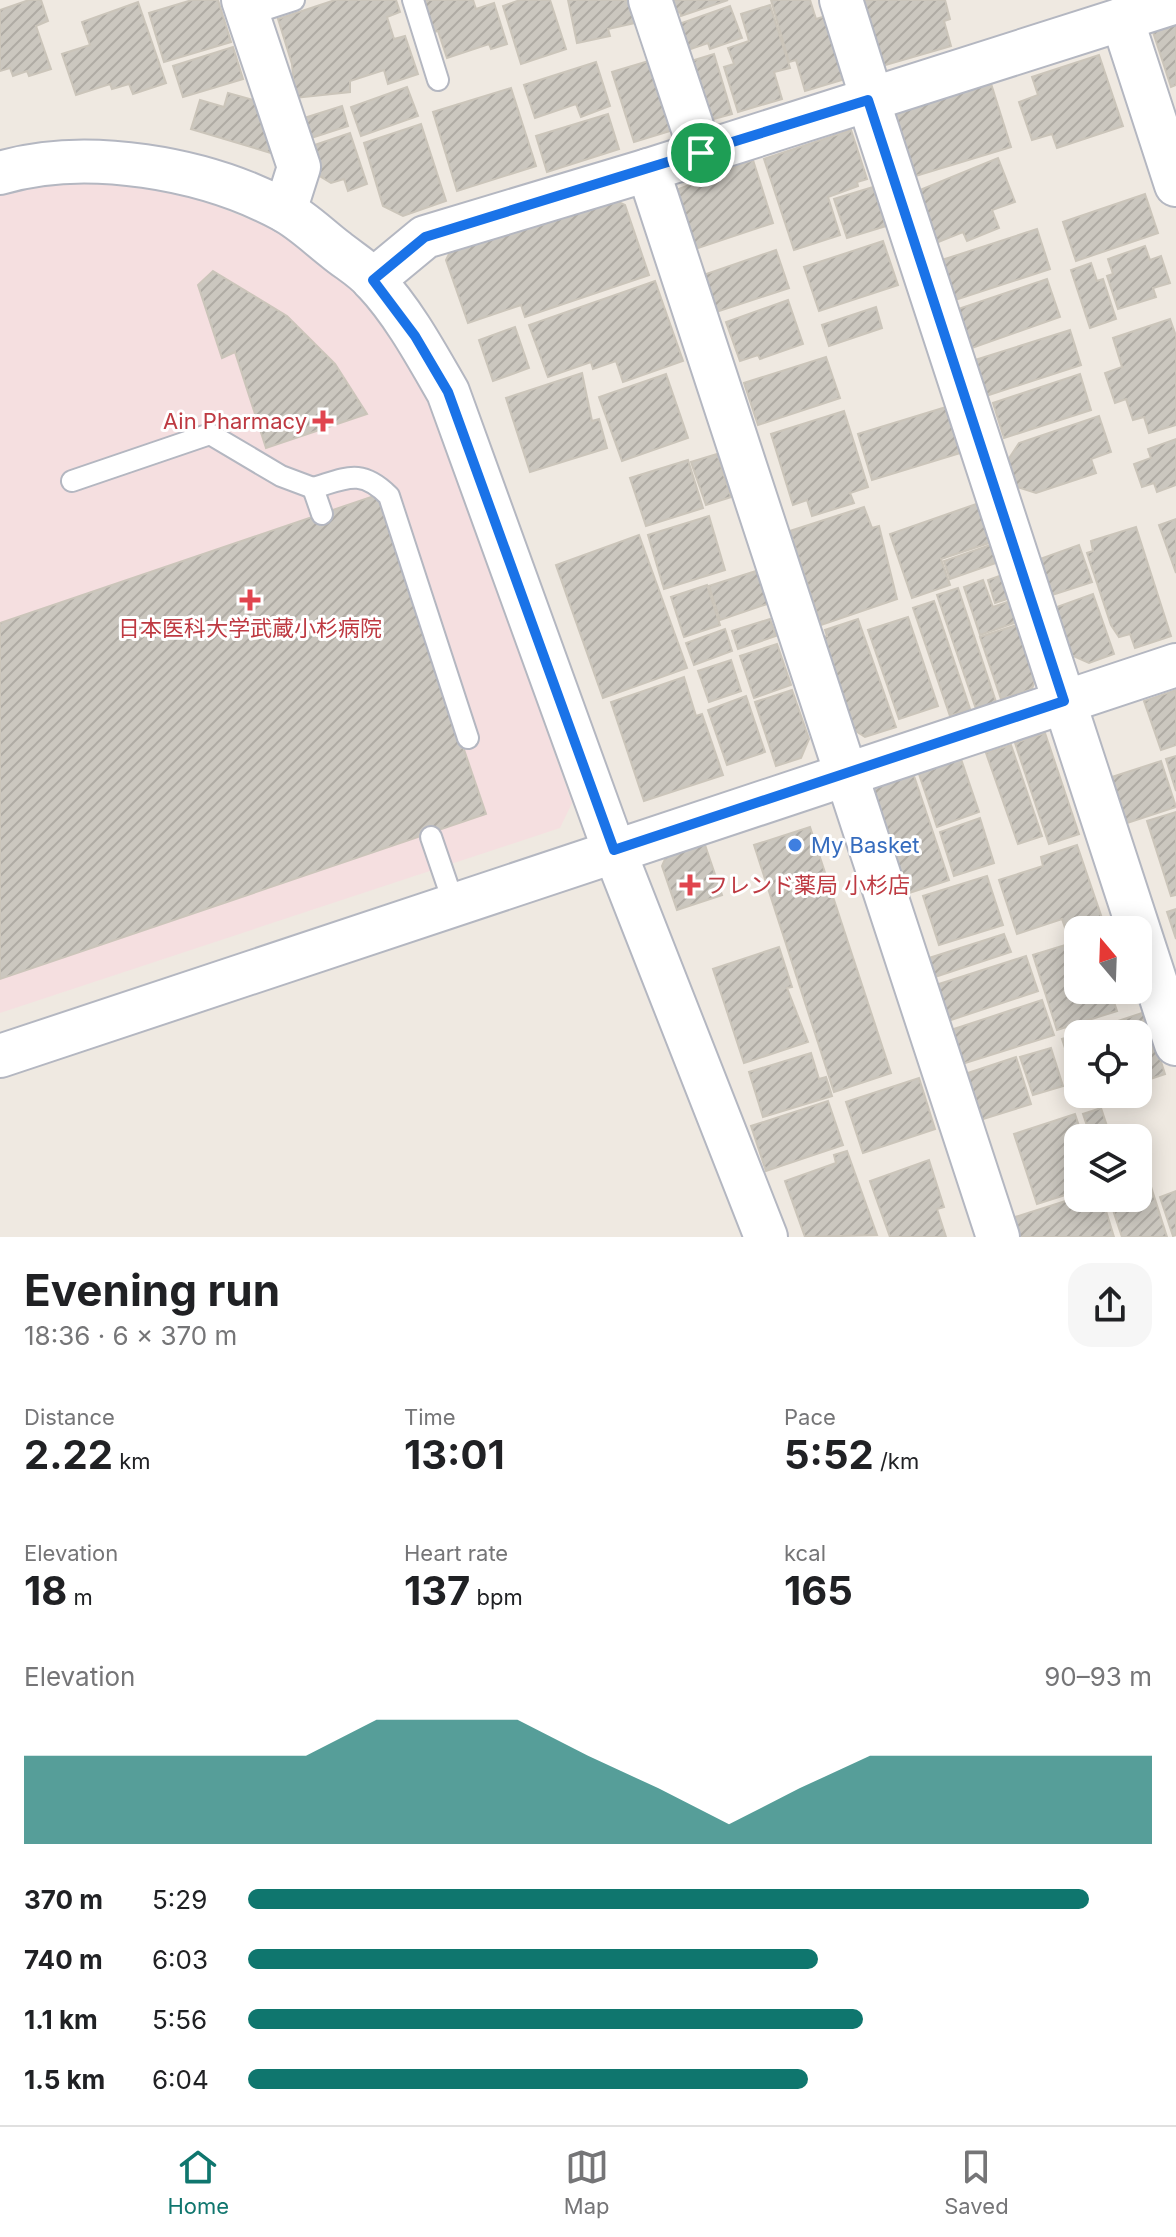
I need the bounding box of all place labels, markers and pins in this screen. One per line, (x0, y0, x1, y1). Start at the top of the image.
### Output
pin (667, 119, 735, 187)
place label: Ain Pharmacy (163, 408, 307, 434)
marker: Ain Pharmacy (314, 412, 332, 430)
marker: 日本医科大学武蔵小杉病院 (239, 589, 261, 611)
place label: 日本医科大学武蔵小杉病院 (118, 615, 382, 641)
place label: My Basket (811, 832, 920, 858)
marker: My Basket (786, 836, 804, 854)
place label: フレンド薬局 小杉店 (706, 872, 910, 898)
marker: フレンド薬局 小杉店 (681, 876, 699, 894)

